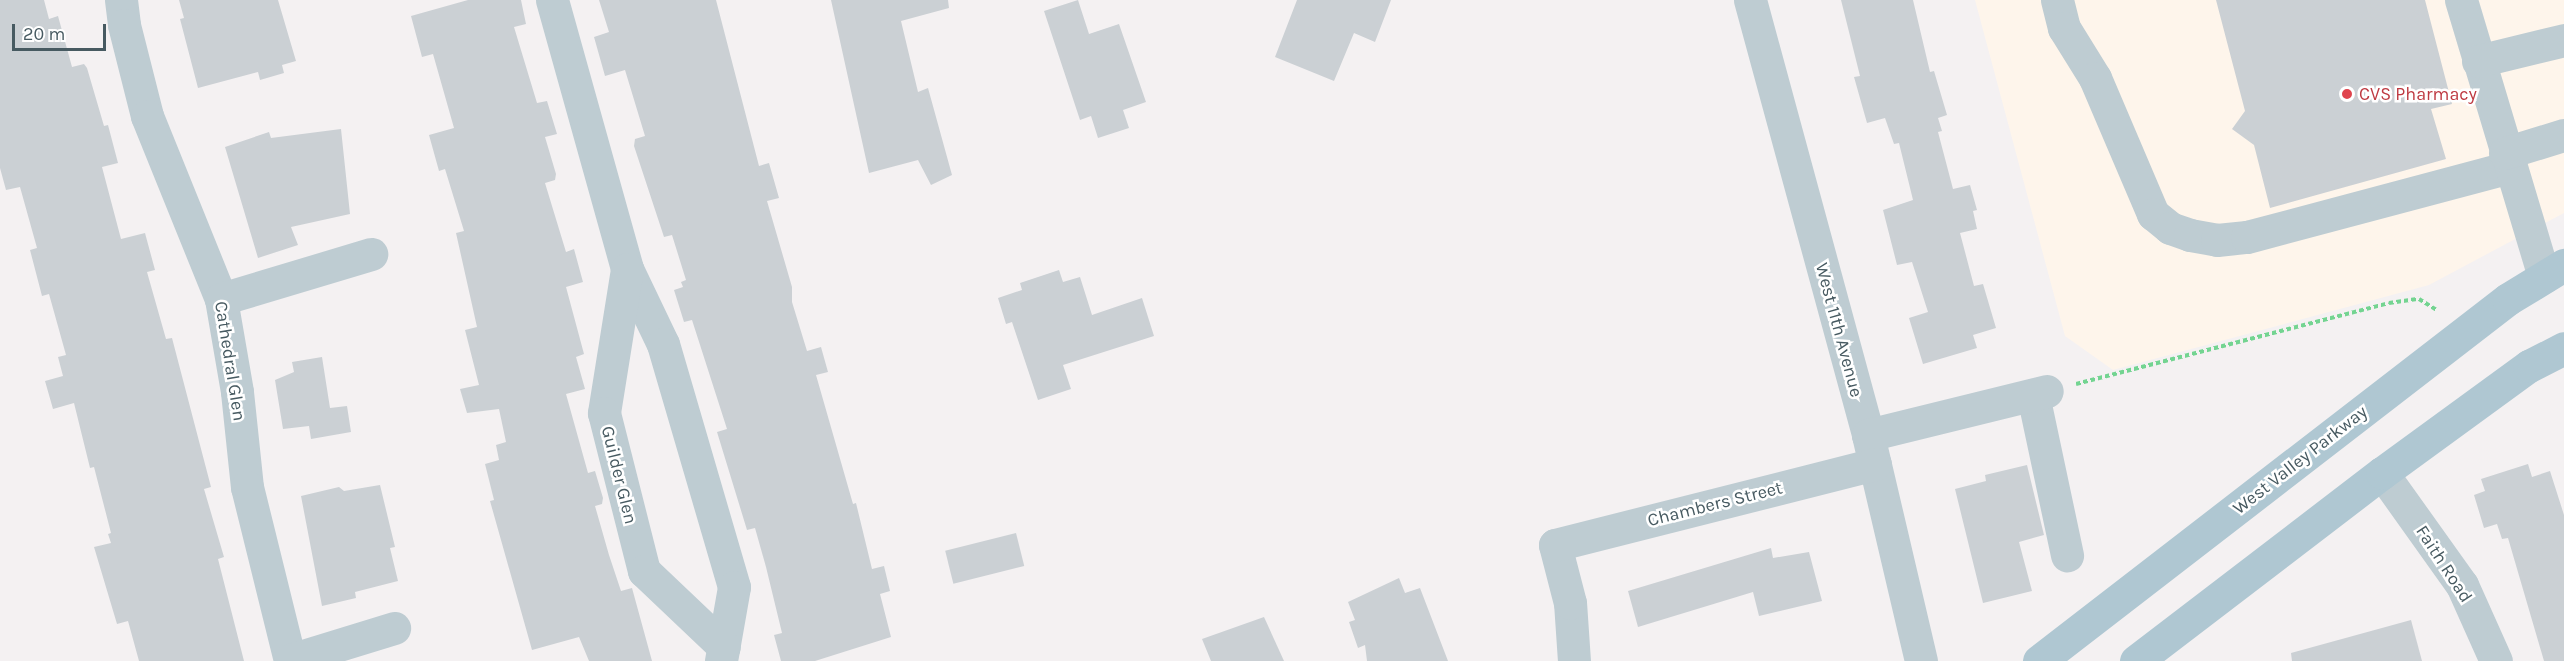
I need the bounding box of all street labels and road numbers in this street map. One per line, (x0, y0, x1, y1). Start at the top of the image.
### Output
street label: West 11th Avenue (1811, 260, 1867, 400)
street label: Cathedral Glen (210, 300, 250, 422)
street label: West Valley Parkway (2229, 401, 2371, 519)
street label: Guilder Glen (596, 424, 642, 526)
street label: Chambers Street (1645, 477, 1785, 531)
street label: Faith Road (2411, 521, 2477, 607)

